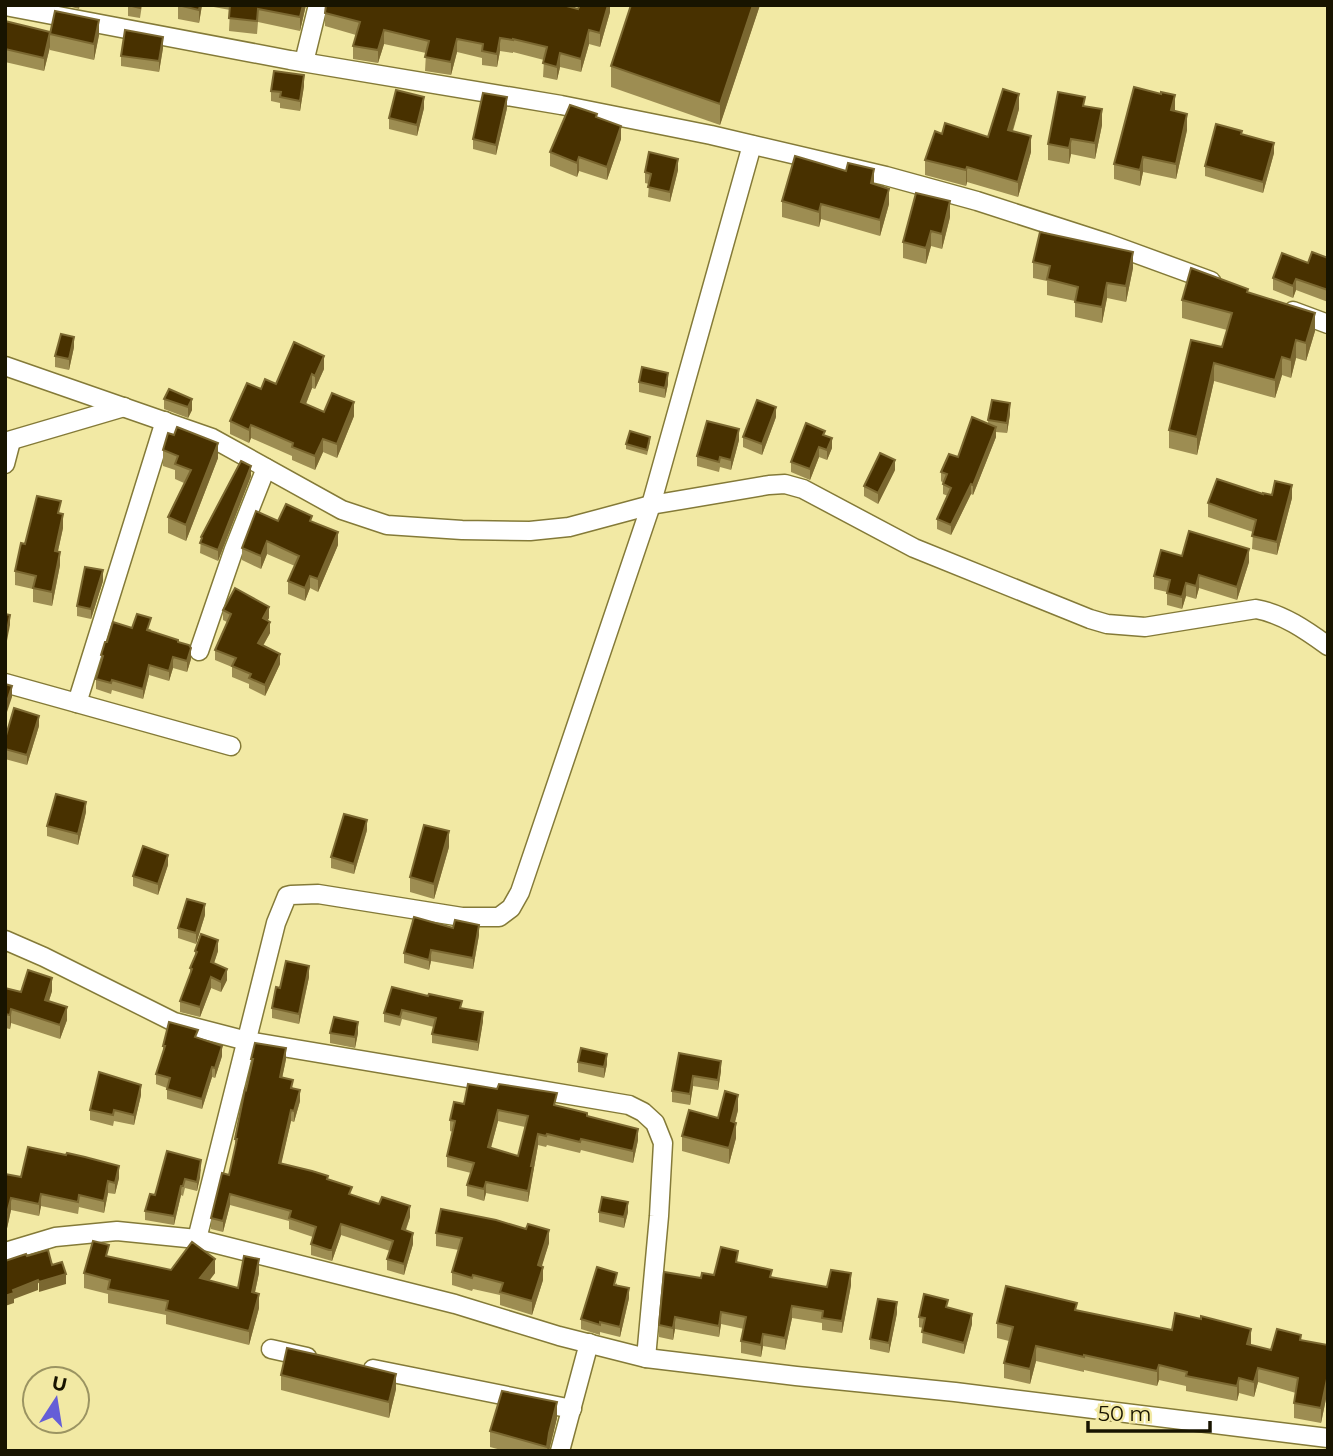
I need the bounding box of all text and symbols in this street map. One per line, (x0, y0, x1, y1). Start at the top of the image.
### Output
north arrow (21, 1365, 91, 1435)
text: U (50, 1371, 69, 1397)
scale bar (1088, 1390, 1210, 1434)
text: 50 m (1098, 1401, 1152, 1426)

